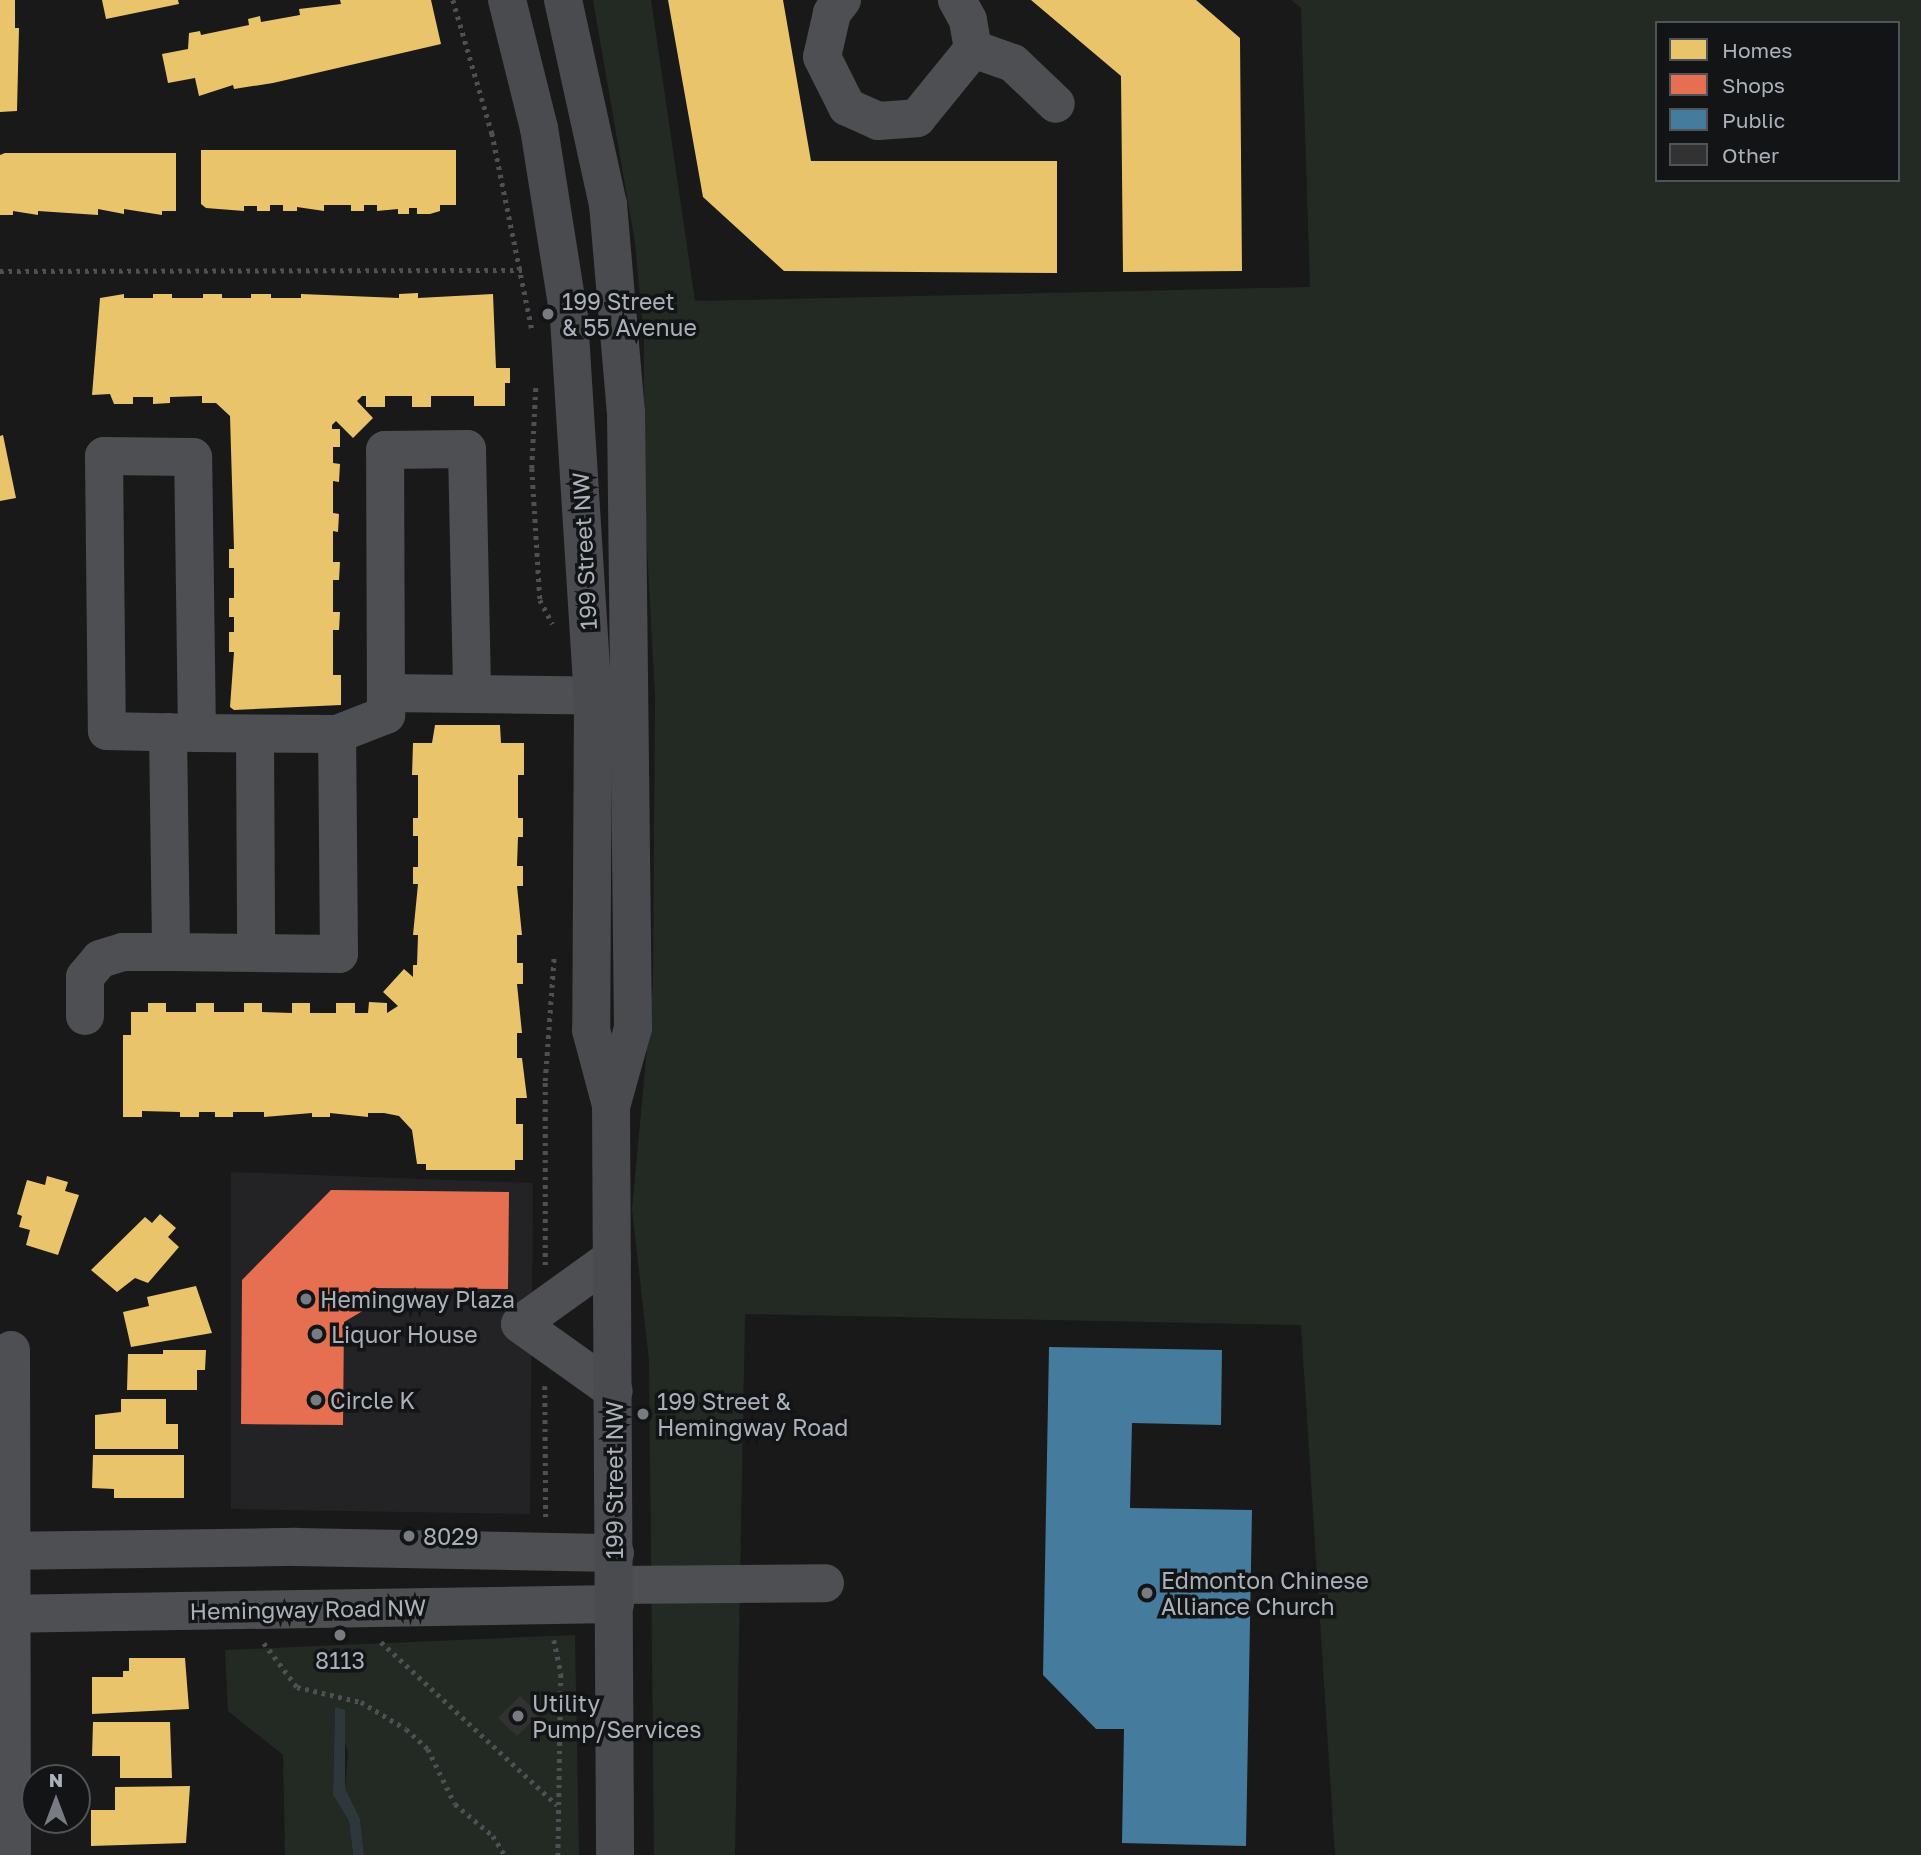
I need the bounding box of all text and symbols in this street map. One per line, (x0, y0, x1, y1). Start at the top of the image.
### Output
legend (1655, 21, 1900, 182)
text: Homes (1722, 37, 1792, 63)
text: Shops (1722, 72, 1785, 98)
text: Public (1722, 107, 1785, 133)
text: Other (1722, 142, 1779, 168)
place label: 199 Street & 55 Avenue (562, 287, 697, 341)
marker: 199 Street & 55 Avenue (540, 306, 556, 322)
street label: 199 Street NW (566, 471, 602, 631)
place label: Hemingway Plaza (320, 1285, 515, 1313)
marker: Hemingway Plaza (298, 1291, 314, 1307)
place label: Liquor House (331, 1320, 478, 1348)
marker: Liquor House (309, 1326, 325, 1342)
place label: Circle K (330, 1386, 415, 1414)
place label: 199 Street & Hemingway Road (657, 1387, 848, 1441)
marker: Circle K (308, 1392, 324, 1408)
street label: 199 Street NW (600, 1401, 628, 1559)
marker: 199 Street & Hemingway Road (635, 1406, 651, 1422)
place label: 8029 (423, 1522, 479, 1550)
marker: 8029 (401, 1528, 417, 1544)
place label: Edmonton Chinese Alliance Church (1161, 1566, 1369, 1620)
marker: Edmonton Chinese Alliance Church (1139, 1585, 1155, 1601)
street label: Hemingway Road NW (189, 1593, 427, 1625)
marker: 8113 (332, 1627, 348, 1643)
place label: 8113 (315, 1646, 365, 1674)
place label: Utility Pump/Services (532, 1689, 701, 1743)
marker: Utility Pump/Services (510, 1708, 526, 1724)
north arrow (21, 1764, 91, 1834)
text: N (49, 1768, 63, 1791)

